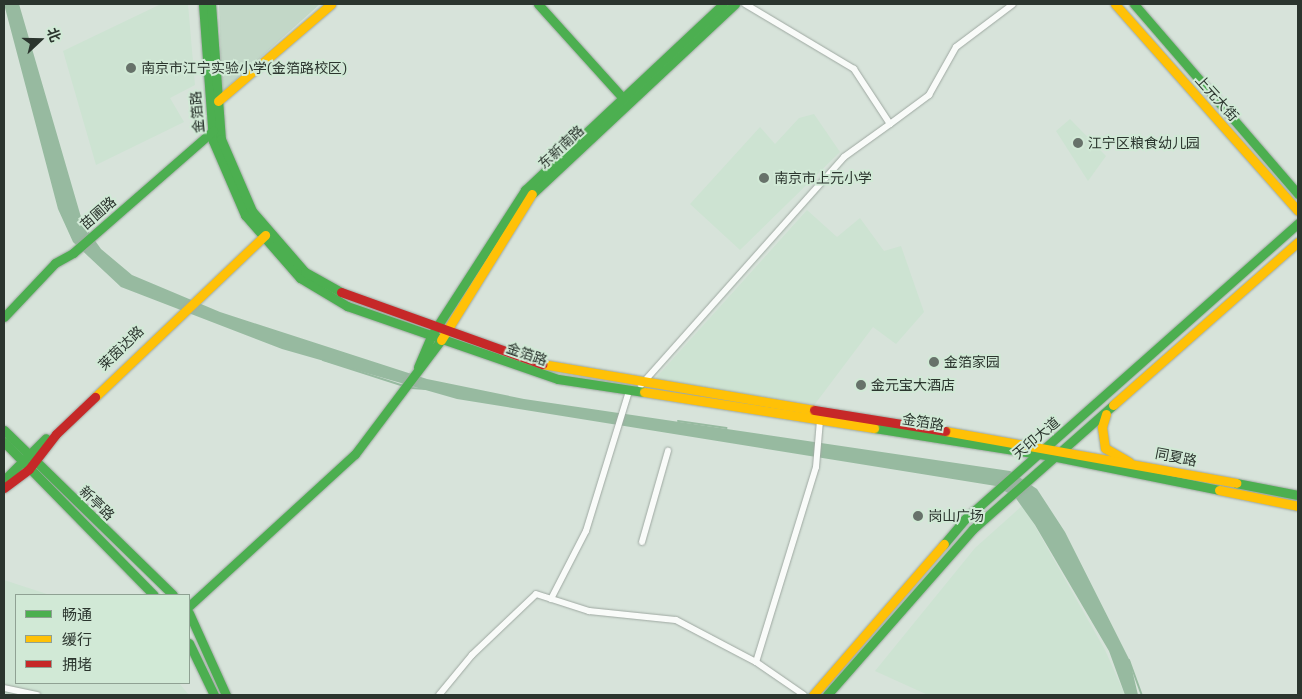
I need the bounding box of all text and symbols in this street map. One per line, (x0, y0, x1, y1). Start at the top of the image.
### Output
north arrow (15, 15, 65, 65)
text: 北 (44, 25, 65, 44)
place label: 南京市江宁实验小学(金箔路校区) (141, 60, 347, 76)
marker: 南京市江宁实验小学(金箔路校区) (125, 62, 137, 74)
street label: 上元大街 (1192, 72, 1242, 124)
street label: 金箔路 (187, 90, 207, 134)
street label: 东新南路 (535, 122, 587, 172)
place label: 江宁区粮食幼儿园 (1088, 135, 1200, 151)
marker: 江宁区粮食幼儿园 (1072, 137, 1084, 149)
place label: 南京市上元小学 (774, 170, 872, 186)
marker: 南京市上元小学 (758, 172, 770, 184)
street label: 苗圃路 (77, 193, 119, 233)
street label: 莱茵达路 (95, 323, 147, 373)
street label: 金箔路 (504, 339, 550, 369)
place label: 金箔家园 (944, 354, 1000, 370)
marker: 金箔家园 (928, 356, 940, 368)
place label: 金元宝大酒店 (871, 377, 955, 393)
marker: 金元宝大酒店 (855, 379, 867, 391)
street label: 金箔路 (901, 410, 945, 434)
street label: 天印大道 (1009, 414, 1063, 462)
street label: 同夏路 (1154, 445, 1198, 469)
street label: 新亭路 (76, 482, 118, 524)
place label: 岗山广场 (928, 508, 984, 524)
marker: 岗山广场 (912, 510, 924, 522)
legend (15, 594, 190, 684)
text: 畅通 (62, 605, 92, 623)
text: 缓行 (62, 630, 92, 648)
text: 拥堵 (62, 655, 92, 673)

